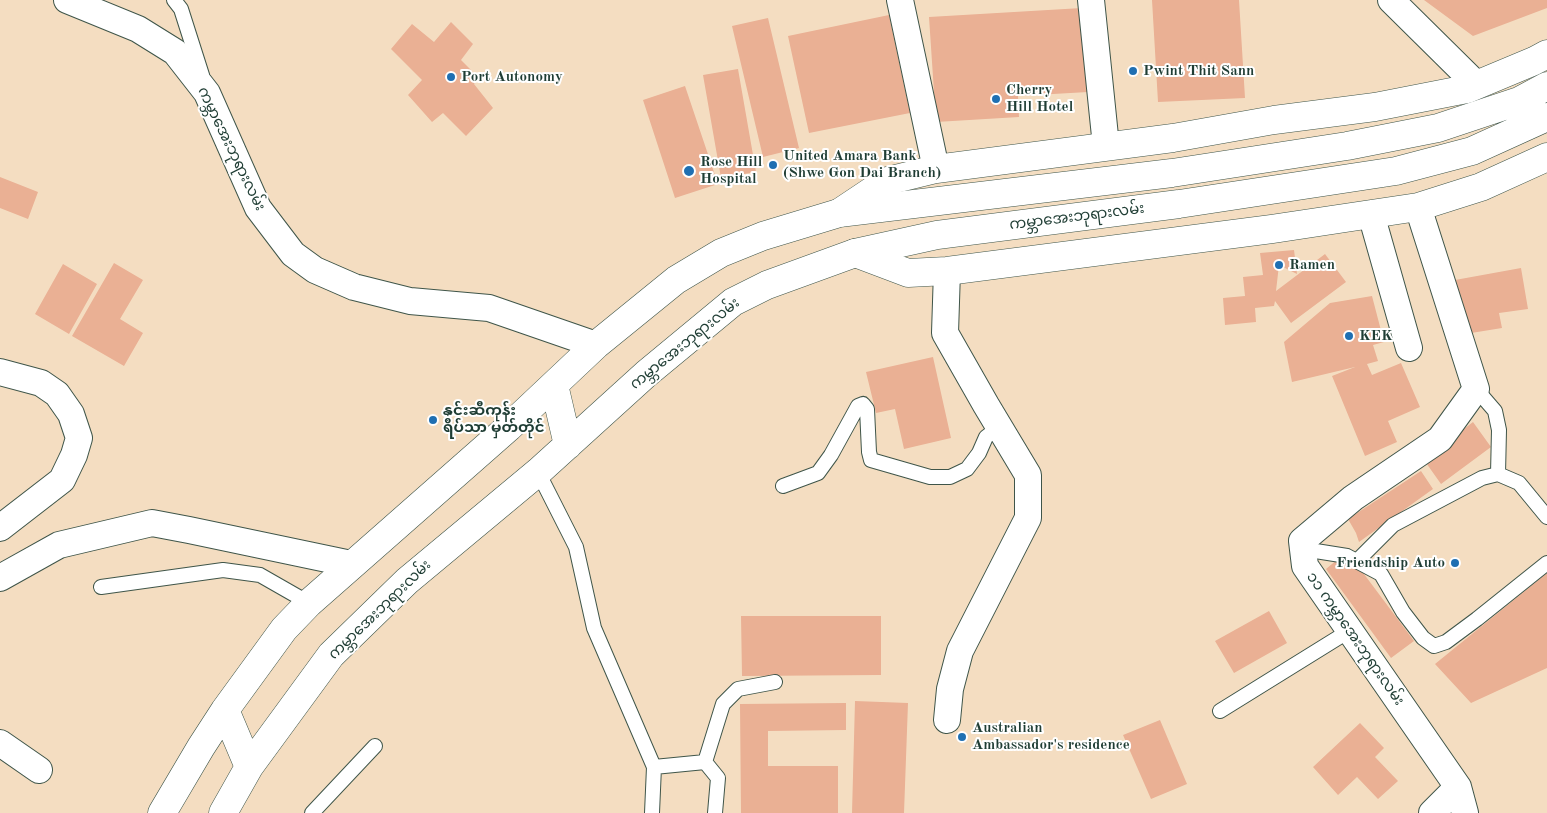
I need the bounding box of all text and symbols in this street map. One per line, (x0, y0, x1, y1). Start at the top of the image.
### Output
place label: Pwint Thit Sann (1143, 62, 1254, 80)
marker: Pwint Thit Sann (1127, 65, 1139, 77)
place label: Port Autonomy (461, 68, 563, 86)
marker: Port Autonomy (445, 71, 457, 83)
place label: Cherry Hill Hotel (1006, 81, 1073, 116)
street label: ကမ္ဘာအေးဘုရားလမ်း (193, 84, 269, 214)
marker: Cherry Hill Hotel (990, 93, 1002, 105)
place label: United Amara Bank (Shwe Gon Dai Branch) (783, 147, 941, 182)
place label: Rose Hill Hospital (700, 153, 762, 188)
marker: United Amara Bank (Shwe Gon Dai Branch) (767, 159, 779, 171)
marker: Rose Hill Hospital (682, 164, 696, 178)
street label: ကမ္ဘာအေးဘုရားလမ်း (1009, 200, 1145, 234)
place label: Ramen (1289, 256, 1335, 274)
marker: Ramen (1273, 259, 1285, 271)
street label: ကမ္ဘာအေးဘုရားလမ်း (627, 294, 743, 394)
place label: KEK (1359, 327, 1392, 345)
marker: KEK (1343, 330, 1355, 342)
place label: နှင်းဆီကုန်း ရိပ်သာ မှတ်တိုင် (443, 402, 545, 437)
marker: နှင်းဆီကုန်း ရိပ်သာ မှတ်တိုင် (427, 414, 439, 426)
place label: Friendship Auto (1336, 554, 1445, 572)
street label: ကမ္ဘာအေးဘုရားလမ်း (325, 556, 435, 664)
marker: Friendship Auto (1449, 557, 1461, 569)
street label: ၁၁ ကမ္ဘာအေးဘုရားလမ်း (1302, 569, 1408, 709)
place label: Australian Ambassador's residence (972, 719, 1130, 754)
marker: Australian Ambassador's residence (956, 731, 968, 743)

